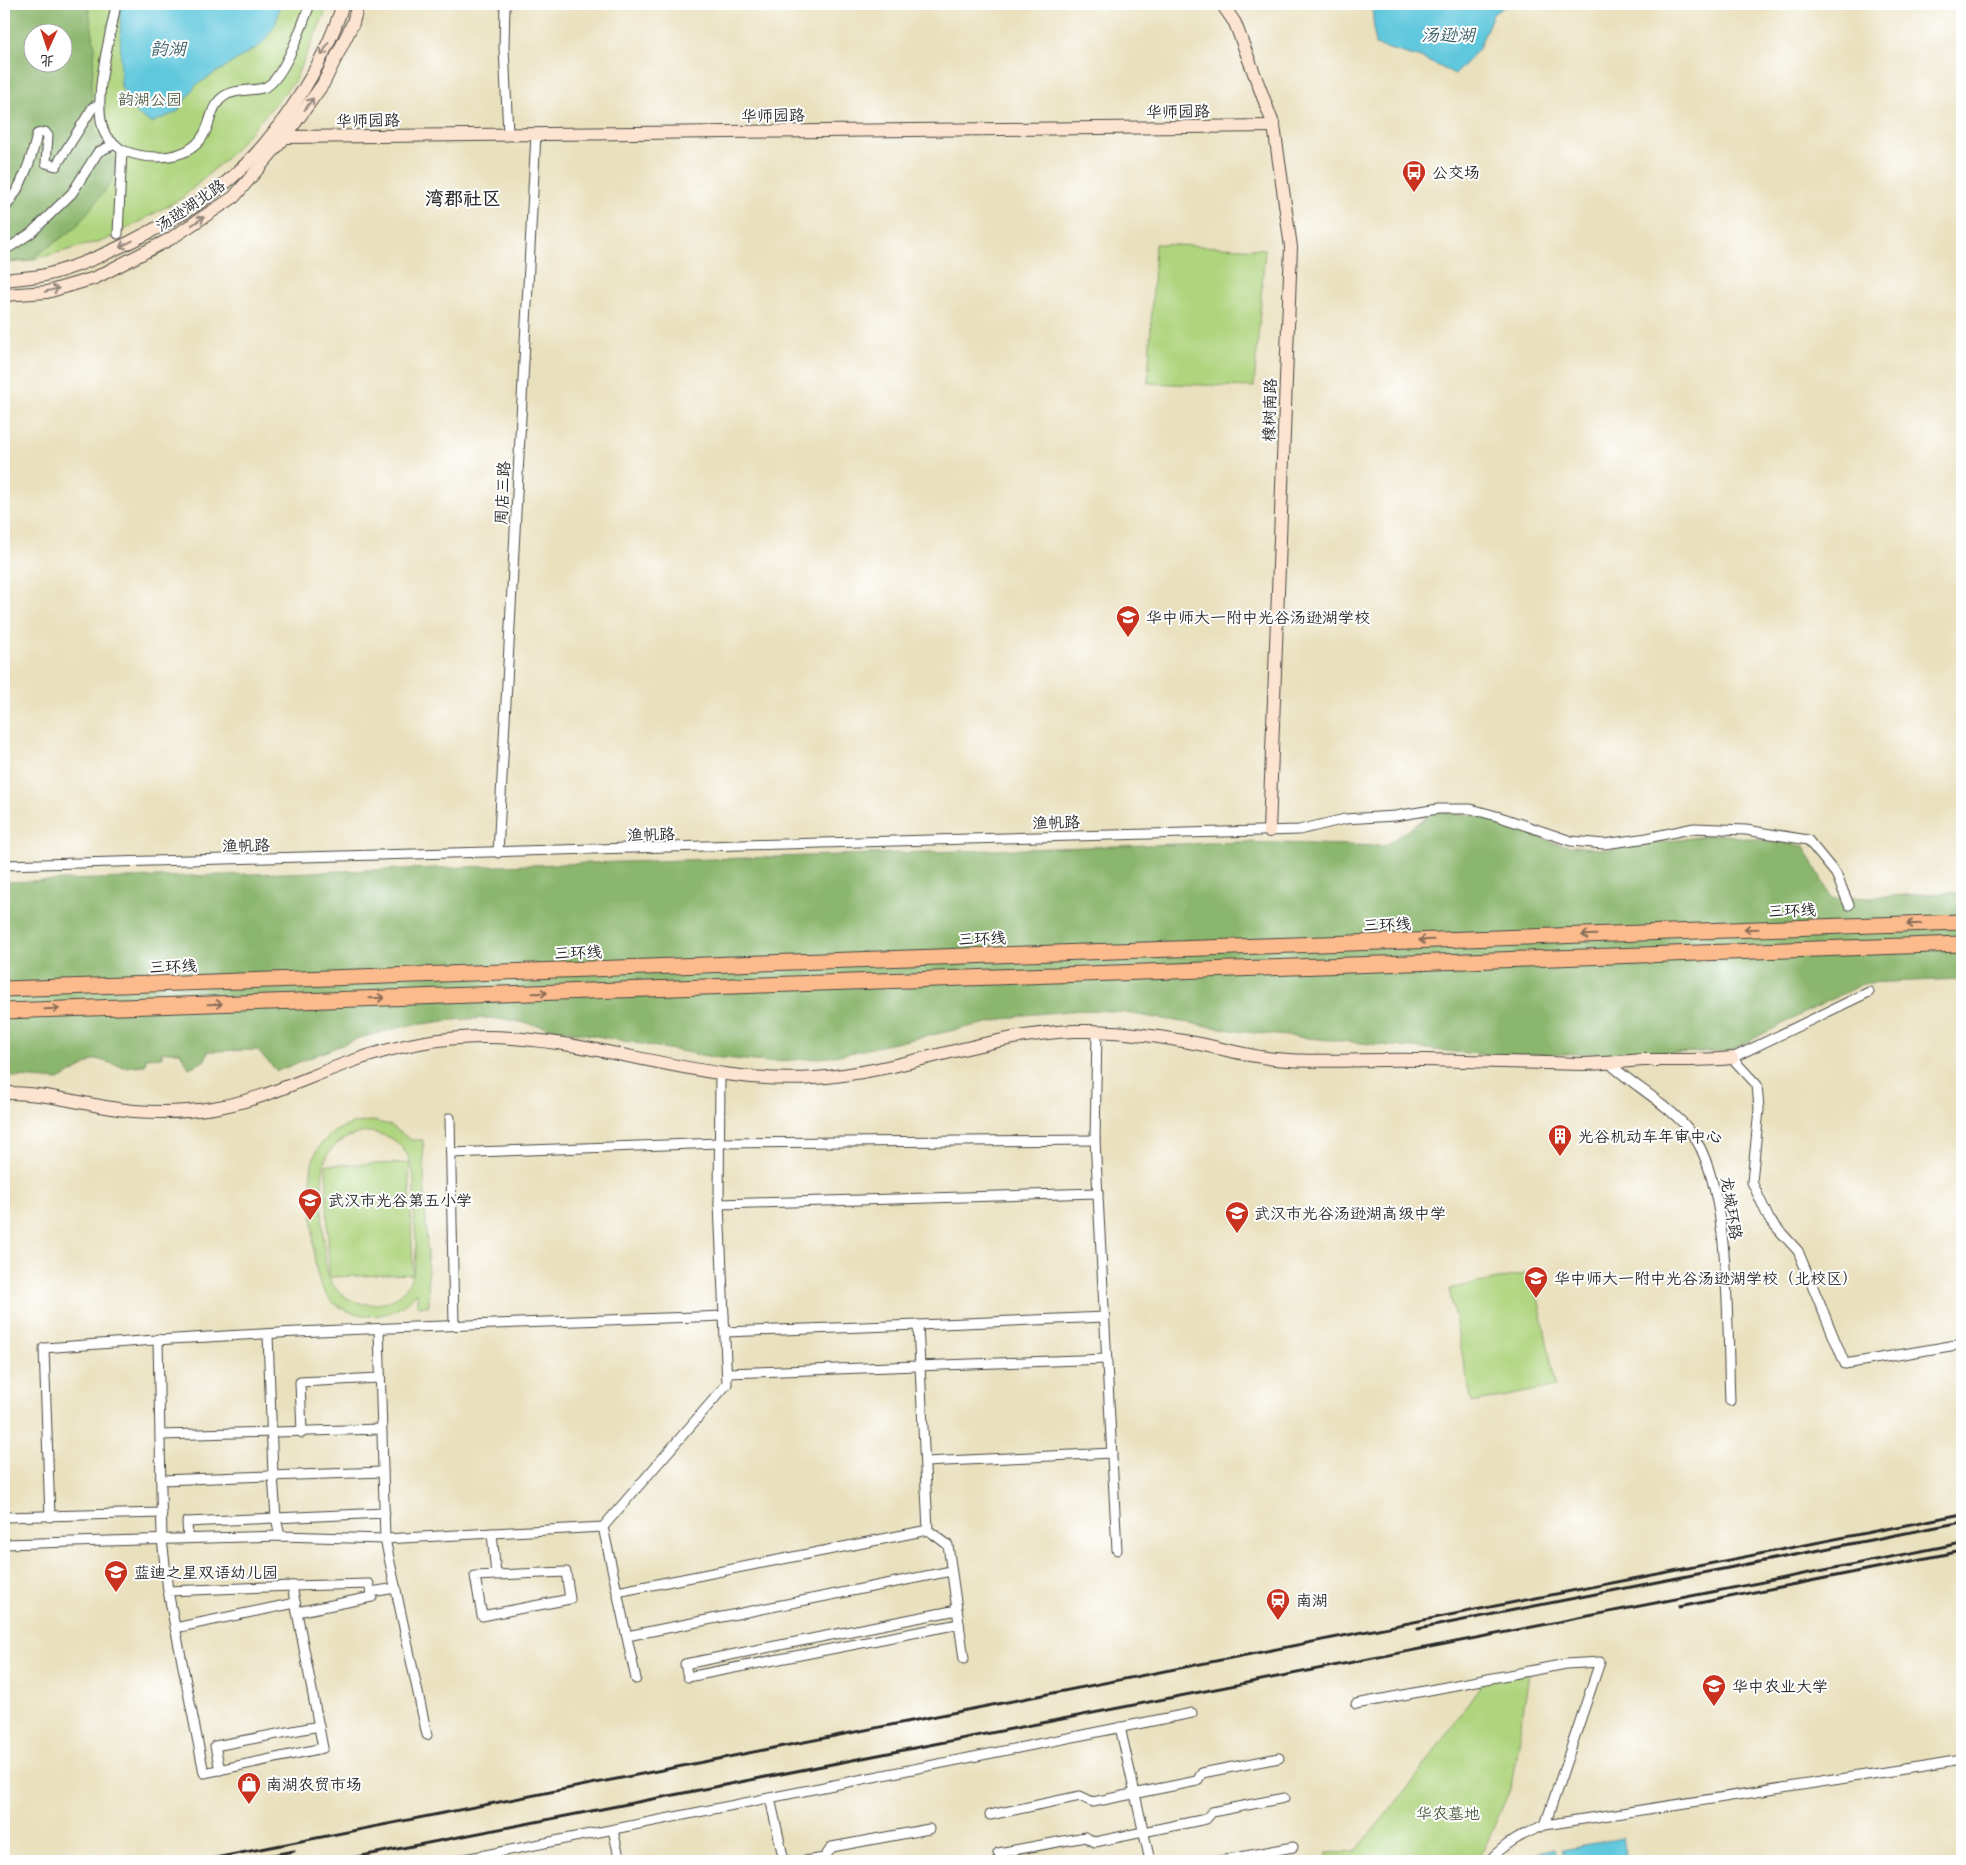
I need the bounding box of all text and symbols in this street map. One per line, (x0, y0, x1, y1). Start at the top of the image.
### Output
north arrow (22, 22, 72, 72)
water label: 汤逊湖 (1421, 25, 1477, 50)
water label: 韵湖 (150, 39, 188, 64)
one-way arrow (320, 41, 329, 56)
text: 北 (40, 49, 55, 69)
park label: 韵湖公园 (118, 90, 182, 113)
one-way arrow (303, 98, 314, 111)
street label: 华师园路 (1146, 101, 1210, 126)
street label: 华师园路 (741, 105, 805, 130)
street label: 华师园路 (336, 110, 400, 135)
bus stop icon: 公交场 (1401, 159, 1427, 193)
place label: 公交场 (1432, 163, 1480, 186)
street label: 汤逊湖北路 (152, 175, 231, 239)
district label: 湾郡社区 (425, 188, 501, 215)
one-way arrow (191, 216, 205, 226)
one-way arrow (119, 240, 134, 249)
one-way arrow (44, 285, 60, 294)
street label: 橡树南路 (1259, 378, 1284, 442)
street label: 周店三路 (491, 461, 518, 526)
school or university icon: 华中师大一附中光谷汤逊湖学校 (1115, 604, 1141, 638)
place label: 华中师大一附中光谷汤逊湖学校 (1146, 608, 1370, 631)
street label: 渔帆路 (1032, 812, 1080, 837)
street label: 渔帆路 (627, 824, 675, 849)
street label: 渔帆路 (222, 836, 270, 859)
street label: 三环线 (1768, 900, 1816, 925)
street label: 三环线 (1363, 914, 1411, 939)
one-way arrow (1906, 919, 1922, 928)
one-way arrow (1743, 924, 1760, 934)
street label: 三环线 (958, 928, 1006, 953)
one-way arrow (1581, 930, 1597, 939)
one-way arrow (1419, 936, 1435, 945)
street label: 三环线 (554, 942, 602, 967)
street label: 三环线 (149, 956, 197, 981)
one-way arrow (531, 988, 547, 997)
one-way arrow (369, 993, 385, 1003)
one-way arrow (207, 999, 223, 1008)
one-way arrow (44, 1004, 60, 1014)
building icon: 光谷机动车年审中心 (1547, 1123, 1573, 1157)
place label: 光谷机动车年审中心 (1578, 1127, 1722, 1150)
street label: 龙城环路 (1713, 1175, 1746, 1242)
school or university icon: 武汉市光谷第五小学 (297, 1187, 323, 1221)
place label: 武汉市光谷第五小学 (328, 1191, 472, 1214)
school or university icon: 武汉市光谷汤逊湖高级中学 (1224, 1200, 1250, 1234)
place label: 武汉市光谷汤逊湖高级中学 (1254, 1204, 1446, 1227)
school or university icon: 华中师大一附中光谷汤逊湖学校（北校区） (1523, 1265, 1549, 1299)
place label: 华中师大一附中光谷汤逊湖学校（北校区） (1554, 1269, 1858, 1292)
school or university icon: 蓝迪之星双语幼儿园 (103, 1559, 129, 1593)
place label: 蓝迪之星双语幼儿园 (134, 1563, 278, 1586)
station icon: 南湖 (1265, 1587, 1291, 1621)
place label: 南湖 (1296, 1591, 1328, 1614)
school or university icon: 华中农业大学 (1701, 1673, 1727, 1707)
place label: 华中农业大学 (1732, 1677, 1828, 1700)
shop icon: 南湖农贸市场 (236, 1771, 262, 1805)
place label: 南湖农贸市场 (266, 1775, 362, 1798)
park label: 华农墓地 (1416, 1804, 1480, 1827)

